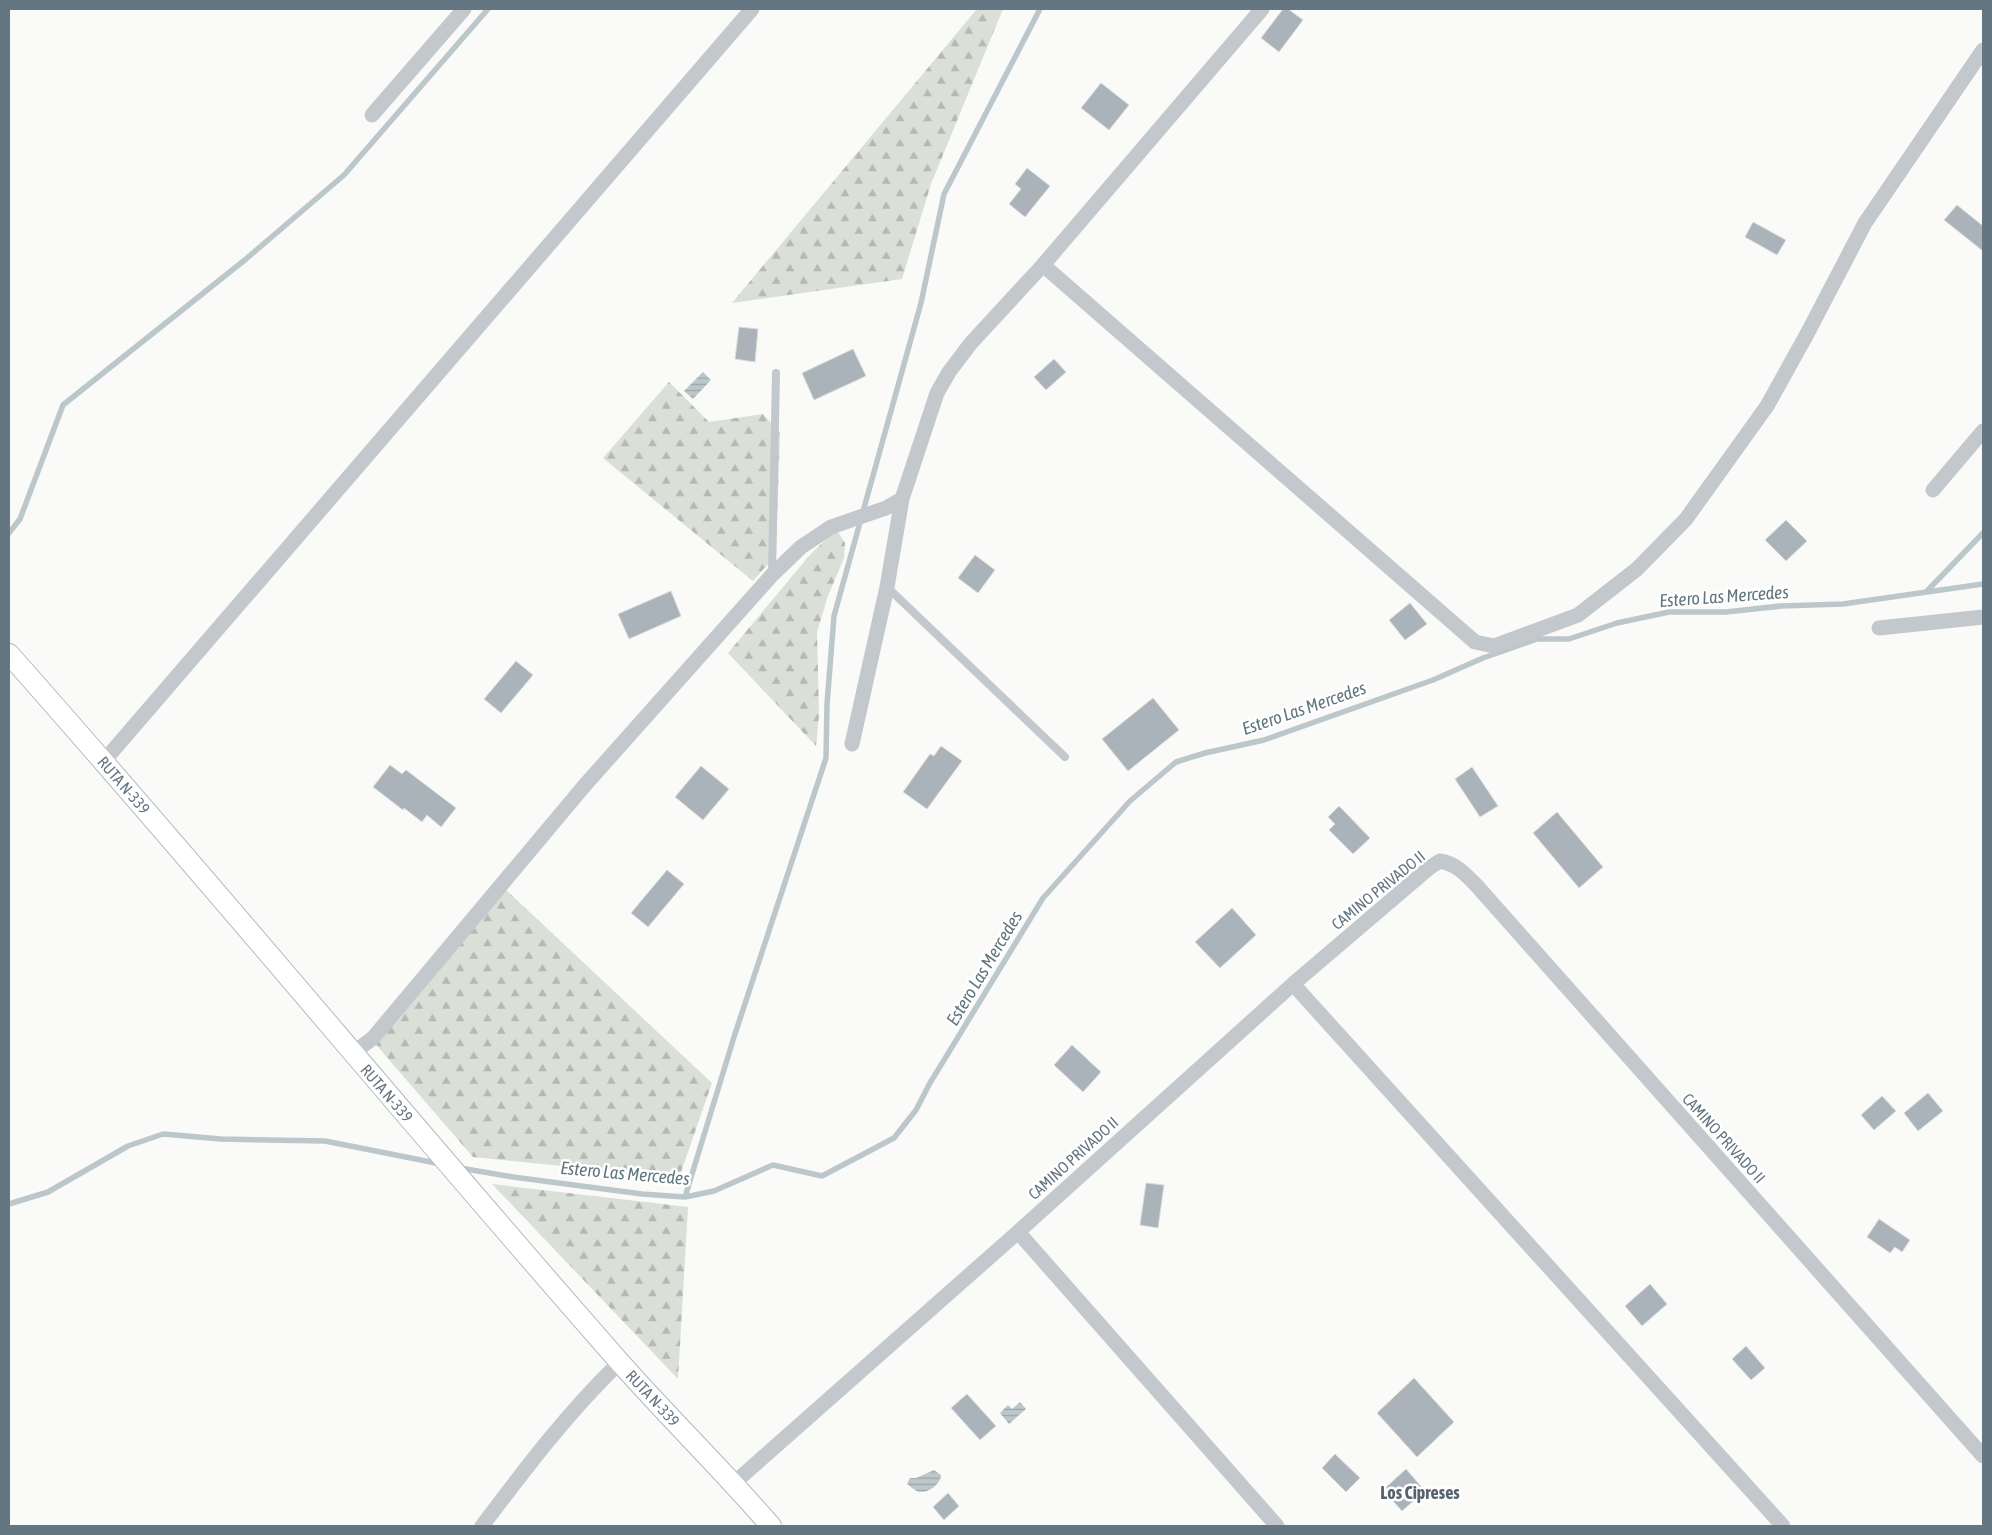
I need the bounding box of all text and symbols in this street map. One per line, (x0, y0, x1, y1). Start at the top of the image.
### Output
water label: Estero Las Mercedes (1659, 581, 1789, 611)
water label: Estero Las Mercedes (1239, 677, 1369, 739)
street label: RUTA N-339 (94, 753, 154, 817)
street label: CAMINO PRIVADO II (1328, 847, 1428, 933)
water label: Estero Las Mercedes (942, 907, 1026, 1029)
street label: RUTA N-339 (357, 1061, 417, 1125)
street label: CAMINO PRIVADO II (1679, 1089, 1769, 1187)
street label: CAMINO PRIVADO II (1024, 1113, 1122, 1203)
water label: Estero Las Mercedes (560, 1157, 690, 1189)
street label: RUTA N-339 (623, 1366, 683, 1430)
district label: Los Cipreses (1380, 1482, 1460, 1503)

